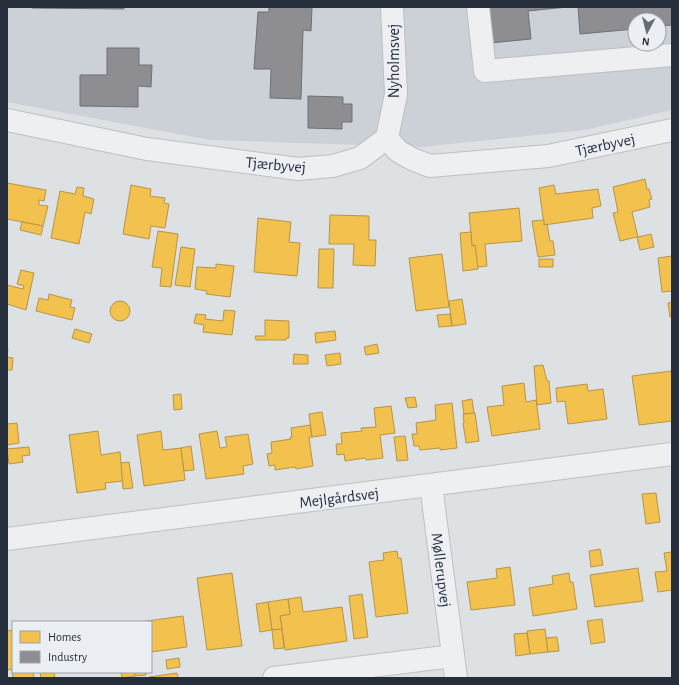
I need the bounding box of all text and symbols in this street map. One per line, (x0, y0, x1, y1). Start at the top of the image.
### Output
north arrow (627, 12, 667, 52)
street label: Nyholmsvej (386, 24, 403, 98)
text: N (641, 36, 650, 47)
street label: Tjærbyvej (574, 131, 637, 160)
street label: Tjærbyvej (245, 154, 307, 177)
street label: Mejlgårdsvej (298, 485, 380, 512)
street label: Møllerupvej (428, 532, 454, 608)
legend (12, 621, 152, 673)
text: Homes (48, 631, 81, 643)
text: Industry (48, 651, 87, 664)

